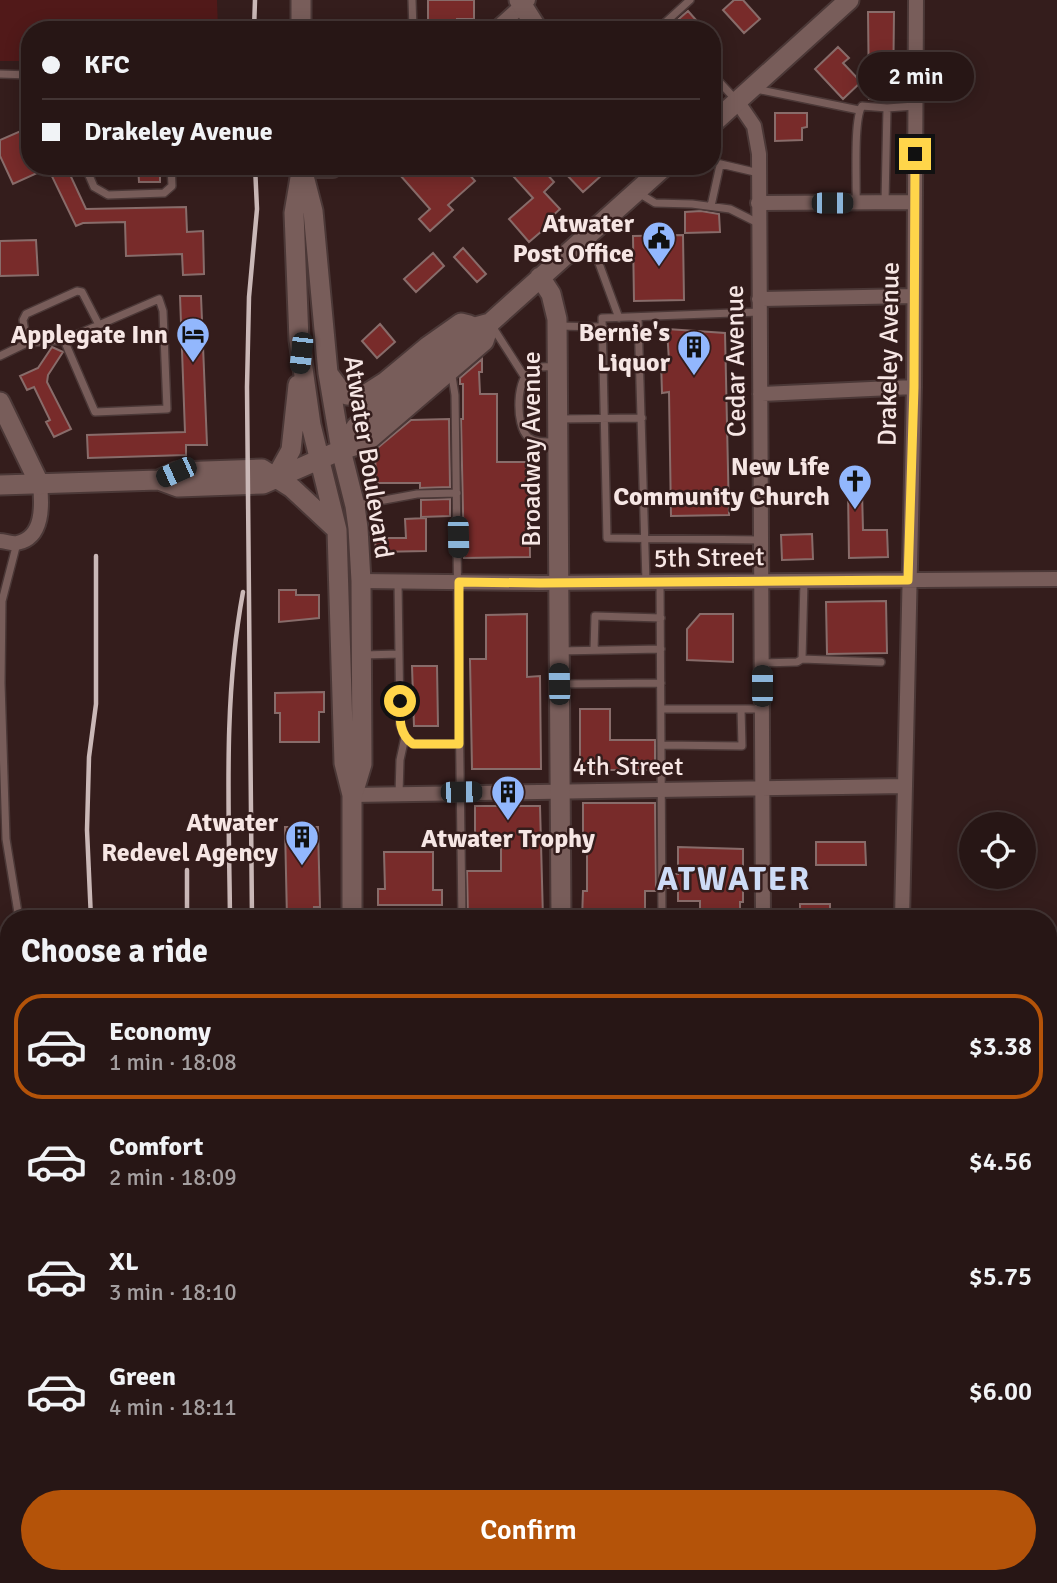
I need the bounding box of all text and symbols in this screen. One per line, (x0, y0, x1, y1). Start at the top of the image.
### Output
text: KFC (84, 49, 130, 81)
callout: 2 min (857, 52, 973, 102)
text: 2 min (888, 62, 944, 91)
text: Drakeley Avenue (84, 116, 273, 148)
route end (899, 138, 931, 170)
car (812, 193, 854, 214)
place label: Atwater Post Office (512, 208, 635, 270)
public building icon: Atwater Post Office (640, 219, 678, 268)
street label: Drakeley Avenue (871, 262, 907, 446)
street label: Cedar Avenue (719, 285, 753, 437)
hotel icon: Applegate Inn (174, 315, 212, 364)
place label: Bernie's Liquor (578, 317, 671, 379)
place label: Applegate Inn (11, 319, 168, 351)
building icon: Bernie's Liquor (675, 328, 713, 377)
car (289, 331, 314, 375)
street label: Broadway Avenue (516, 351, 548, 547)
street label: Atwater Boulevard (336, 353, 400, 561)
place label: New Life Community Church (613, 451, 830, 513)
car (153, 454, 200, 490)
church icon: New Life Community Church (836, 462, 874, 511)
car (448, 516, 469, 558)
street label: 5th Street (653, 541, 765, 575)
car (549, 663, 570, 705)
car (752, 665, 773, 707)
route start (384, 685, 416, 717)
street label: 4th Street (573, 751, 683, 783)
building icon: Atwater Trophy (489, 773, 527, 822)
car (440, 781, 483, 803)
place label: Atwater Redevel Agency (101, 807, 279, 869)
map controls (959, 812, 1036, 889)
button: locate (959, 812, 1036, 889)
building icon: Atwater Redevel Agency (283, 818, 321, 867)
place label: Atwater Trophy (421, 823, 595, 855)
district label: ATWATER (657, 859, 811, 900)
text: Choose a ride (21, 932, 208, 971)
icon: car (25, 1015, 88, 1078)
text: Economy (109, 1016, 211, 1048)
text: $3.38 (969, 1031, 1032, 1063)
text: 1 min · 18:08 (109, 1048, 237, 1077)
icon: car (25, 1130, 88, 1193)
text: Comfort (109, 1131, 203, 1163)
text: $4.56 (969, 1146, 1032, 1178)
text: 2 min · 18:09 (109, 1163, 237, 1192)
icon: car (25, 1245, 88, 1308)
text: XL (109, 1246, 139, 1278)
text: $5.75 (969, 1261, 1032, 1293)
text: 3 min · 18:10 (109, 1278, 237, 1307)
icon: car (25, 1360, 88, 1423)
text: Green (109, 1361, 176, 1393)
text: $6.00 (969, 1376, 1032, 1408)
text: 4 min · 18:11 (109, 1393, 237, 1422)
button: Confirm (21, 1490, 1036, 1570)

